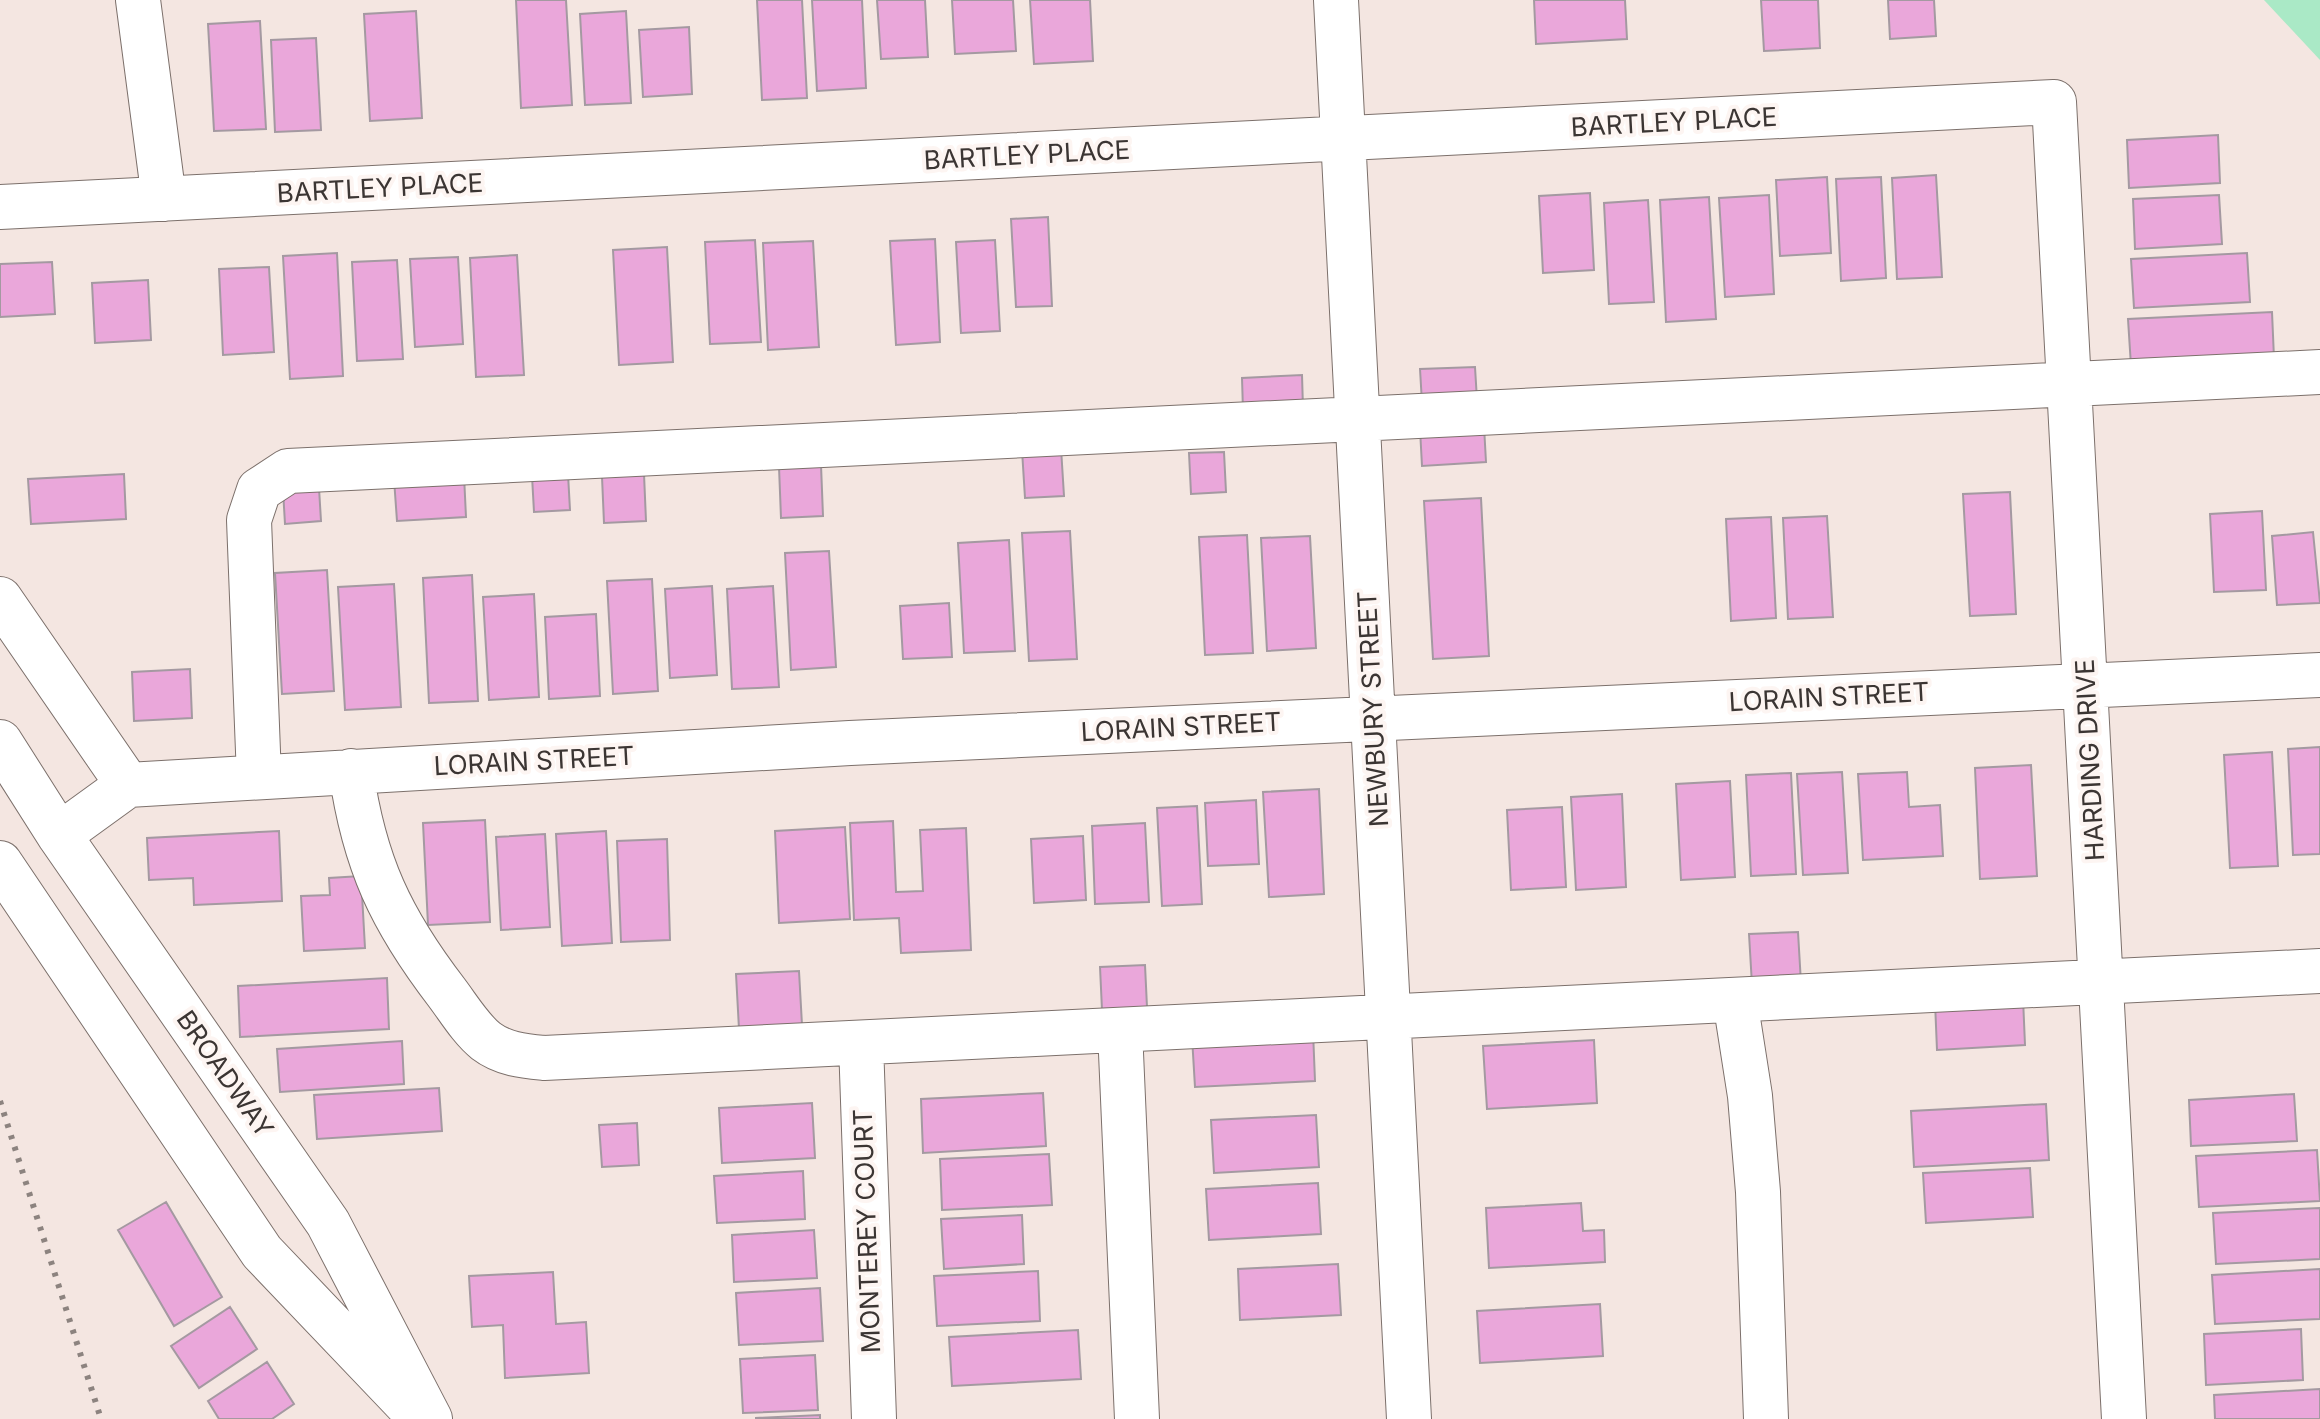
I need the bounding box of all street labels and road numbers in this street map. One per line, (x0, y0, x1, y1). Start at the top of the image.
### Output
street label: BARTLEY PLACE (1570, 101, 1778, 142)
street label: BARTLEY PLACE (923, 134, 1131, 175)
street label: BARTLEY PLACE (276, 167, 484, 208)
street label: NEWBURY STREET (1351, 590, 1394, 828)
street label: HARDING DRIVE (2069, 658, 2110, 862)
street label: LORAIN STREET (1728, 676, 1930, 717)
street label: LORAIN STREET (1080, 706, 1282, 747)
street label: LORAIN STREET (433, 740, 635, 781)
street label: BROADWAY (170, 1005, 280, 1143)
street label: MONTEREY COURT (847, 1108, 886, 1354)

